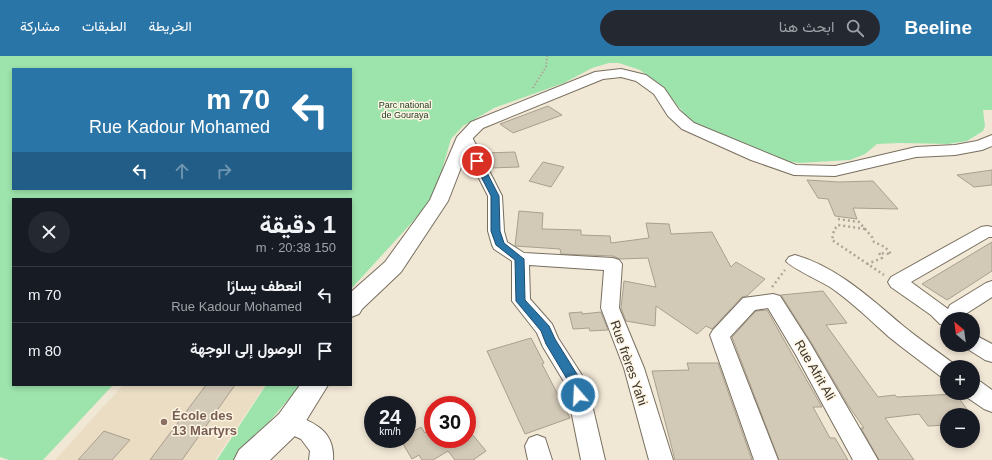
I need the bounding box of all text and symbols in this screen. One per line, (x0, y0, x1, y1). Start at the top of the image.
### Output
search box (600, 10, 880, 46)
icon: search (844, 17, 866, 39)
text: Beeline (904, 17, 972, 38)
text: مشاركة (20, 18, 60, 34)
text: الطبقات (82, 18, 126, 34)
text: الخريطة (148, 18, 192, 34)
text: ابحث هنا (779, 18, 834, 35)
text: 70 m (206, 84, 270, 115)
icon: left (284, 84, 336, 136)
park label: Parc national de Gouraya (379, 100, 431, 120)
text: Rue Kadour Mohamed (89, 117, 270, 137)
pin (460, 144, 494, 178)
icon: arrive (466, 150, 488, 172)
icon: left (129, 160, 151, 182)
icon: ahead (171, 160, 193, 182)
icon: right (213, 160, 235, 182)
button: close (28, 211, 70, 253)
text: 1 دقيقة (259, 211, 336, 238)
text: 150 m · 20:38 (256, 240, 336, 255)
text: انعطف يسارًا (227, 277, 302, 294)
icon: left (314, 284, 336, 306)
text: 70 m (28, 286, 61, 303)
text: Rue Kadour Mohamed (171, 299, 302, 314)
north arrow (940, 312, 980, 352)
map controls (940, 312, 980, 448)
street label: Rue frères Yahi (607, 318, 651, 408)
street label: Rue Afrit Ali (792, 337, 838, 403)
text: الوصول إلى الوجهة (190, 340, 302, 357)
icon: arrive (314, 340, 336, 362)
text: 80 m (28, 342, 61, 359)
button: + (940, 360, 980, 400)
position arrow (557, 374, 599, 416)
speed limit sign: 30 (424, 396, 476, 448)
text: 24 (379, 406, 401, 428)
place label: École des 13 Martyrs (172, 408, 237, 438)
button: − (940, 408, 980, 448)
marker: École des 13 Martyrs (159, 417, 169, 427)
text: km/h (379, 426, 401, 437)

